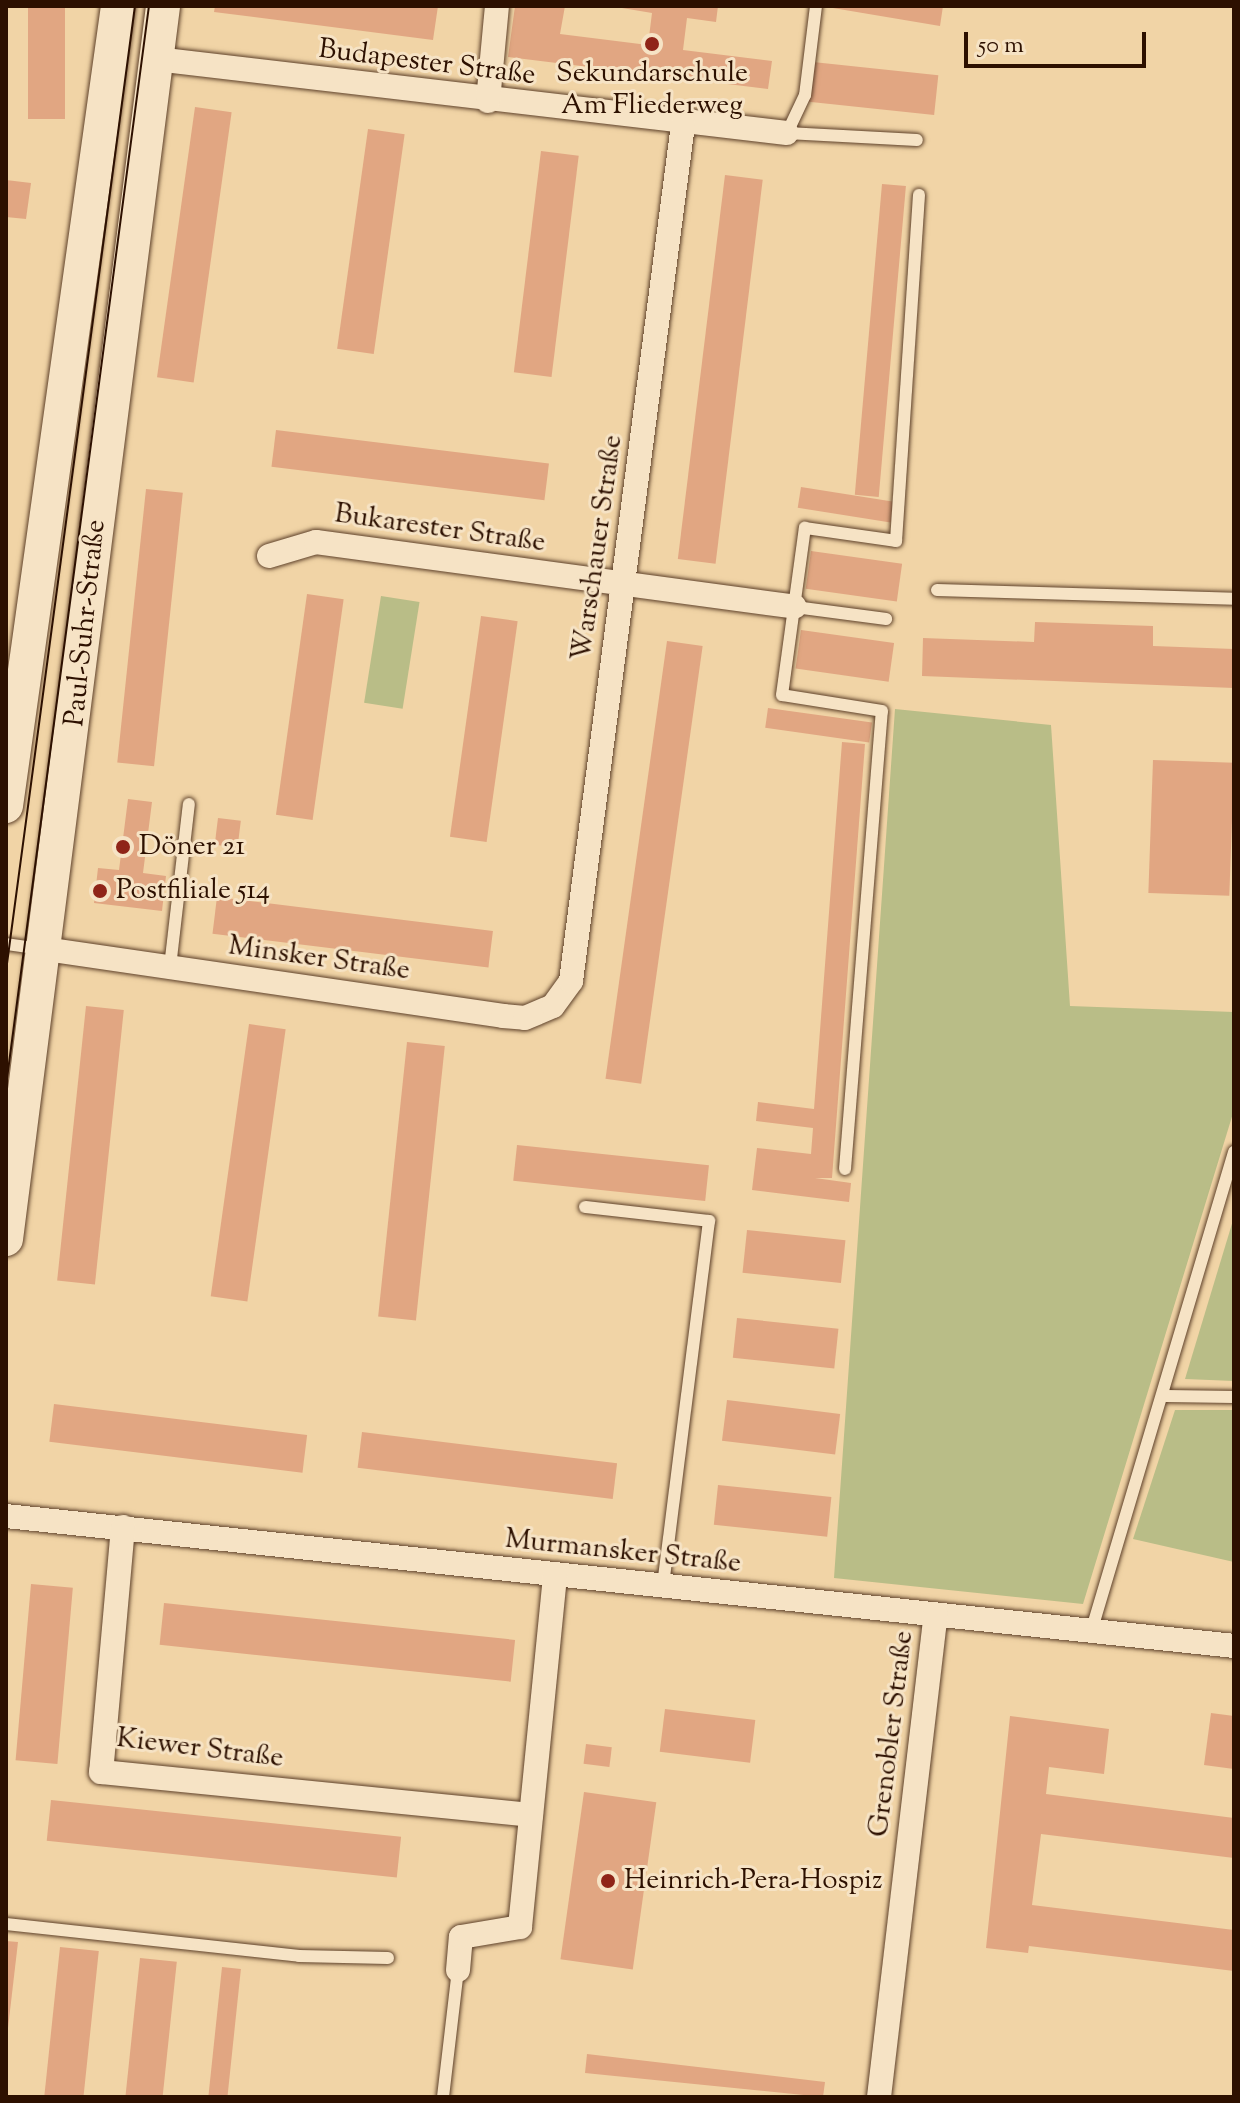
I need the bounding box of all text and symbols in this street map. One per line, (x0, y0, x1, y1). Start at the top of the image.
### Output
scale bar (968, 16, 1150, 66)
text: 50 m (978, 29, 1024, 63)
street label: Budapester Straße (317, 33, 537, 93)
marker: Sekundarschule Am Fliederweg (643, 35, 661, 53)
place label: Sekundarschule Am Fliederweg (556, 57, 748, 123)
street label: Warschauer Straße (565, 433, 631, 663)
street label: Bukarester Straße (332, 498, 548, 560)
street label: Paul-Suhr-Straße (58, 518, 114, 728)
place label: Döner 21 (139, 830, 245, 864)
marker: Döner 21 (114, 838, 132, 856)
place label: Postfiliale 514 (116, 874, 270, 908)
marker: Postfiliale 514 (91, 882, 109, 900)
street label: Minsker Straße (226, 930, 412, 988)
street label: Murmansker Straße (503, 1523, 743, 1581)
street label: Grenobler Straße (863, 1629, 921, 1839)
street label: Kiewer Straße (115, 1722, 285, 1776)
place label: Heinrich-Pera-Hospiz (624, 1864, 883, 1898)
marker: Heinrich-Pera-Hospiz (599, 1872, 617, 1890)

